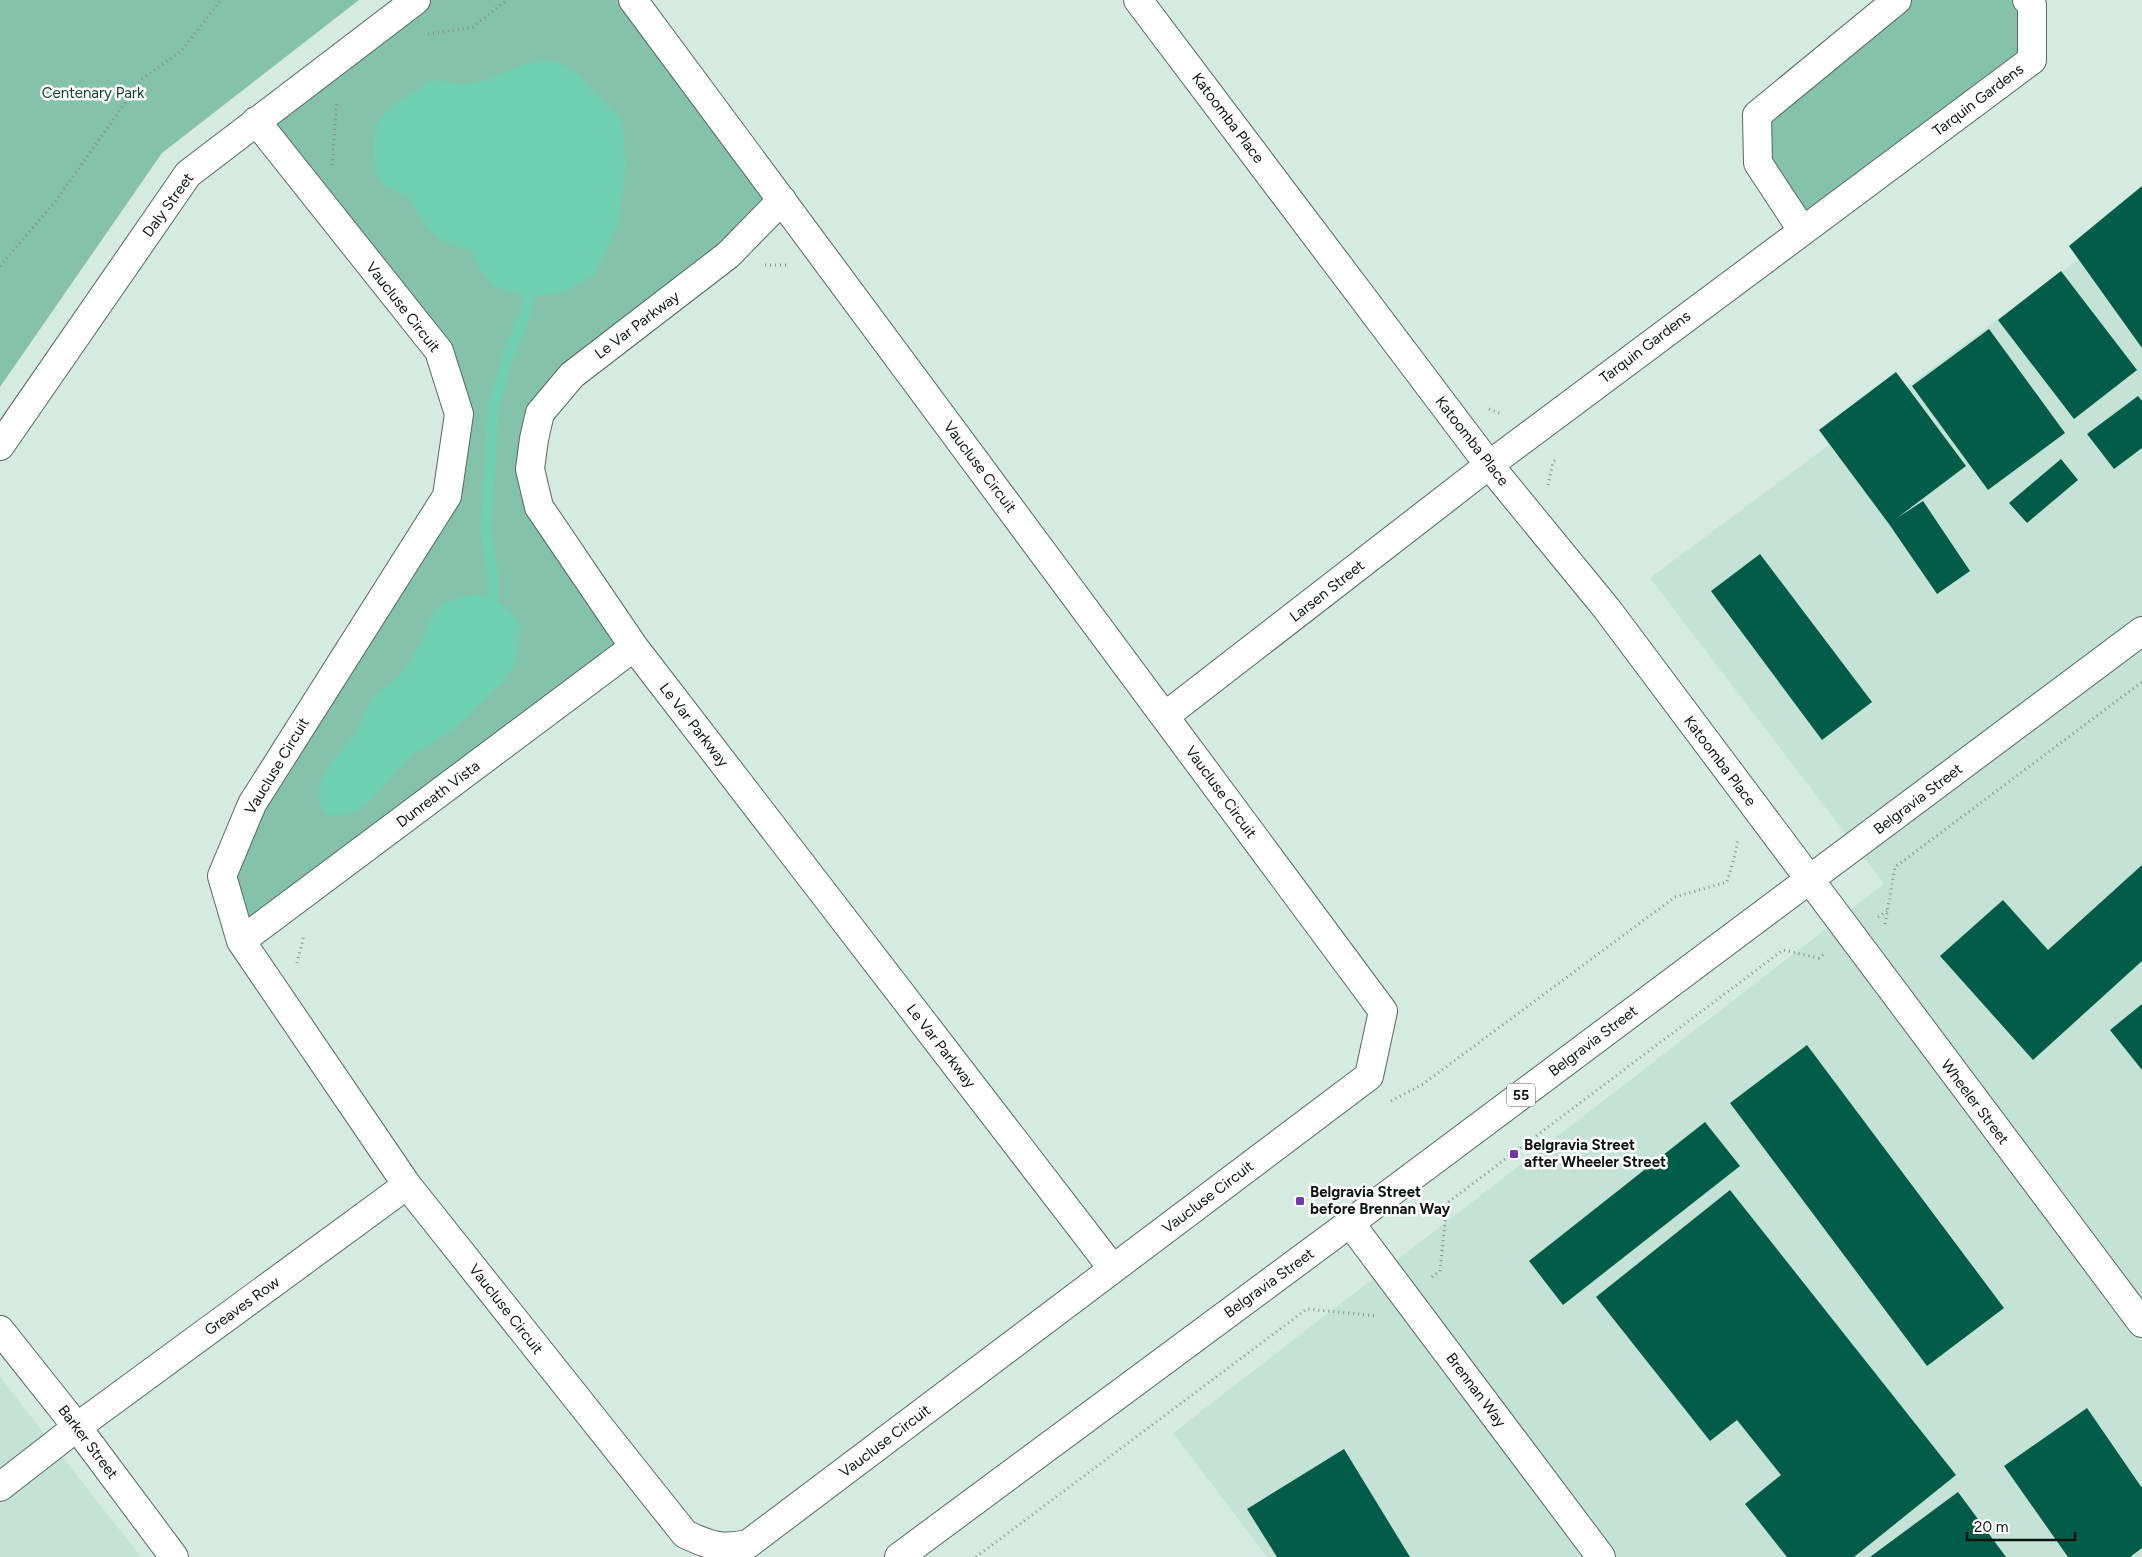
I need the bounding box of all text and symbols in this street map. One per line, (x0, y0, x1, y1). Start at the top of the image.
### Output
street label: Tarquin Gardens (1929, 60, 2027, 140)
street label: Katoomba Place (1188, 69, 1268, 167)
park label: Centenary Park (42, 84, 145, 102)
street label: Daly Street (139, 169, 197, 241)
street label: Vaucluse Circuit (362, 258, 444, 356)
street label: Le Var Parkway (591, 287, 683, 363)
street label: Tarquin Gardens (1596, 307, 1694, 387)
street label: Katoomba Place (1431, 393, 1513, 489)
street label: Vaucluse Circuit (940, 418, 1020, 516)
street label: Larsen Street (1286, 556, 1368, 626)
street label: Le Var Parkway (656, 679, 732, 771)
street label: Katoomba Place (1680, 712, 1760, 810)
street label: Vaucluse Circuit (241, 714, 313, 818)
street label: Vaucluse Circuit (1182, 742, 1261, 842)
street label: Dunreath Vista (393, 757, 483, 831)
street label: Belgravia Street (1870, 760, 1966, 838)
street label: Le Var Parkway (903, 1000, 979, 1092)
street label: Belgravia Street (1545, 1002, 1641, 1080)
street label: Wheeler Street (1937, 1056, 2013, 1148)
road number: 55 (1507, 1084, 1535, 1106)
place label: Belgravia Street after Wheeler Street (1524, 1136, 1666, 1171)
marker: Belgravia Street after Wheeler Street (1508, 1148, 1520, 1160)
street label: Vaucluse Circuit (1159, 1157, 1257, 1237)
place label: Belgravia Street before Brennan Way (1310, 1183, 1450, 1218)
marker: Belgravia Street before Brennan Way (1294, 1195, 1306, 1207)
street label: Belgravia Street (1221, 1244, 1318, 1322)
street label: Vaucluse Circuit (465, 1260, 547, 1358)
street label: Greaves Row (201, 1273, 283, 1339)
street label: Brennan Way (1442, 1349, 1510, 1431)
street label: Barker Street (54, 1401, 122, 1483)
street label: Vaucluse Circuit (836, 1401, 934, 1481)
scale bar (1967, 1510, 2074, 1542)
text: 20 m (1974, 1518, 2008, 1536)

